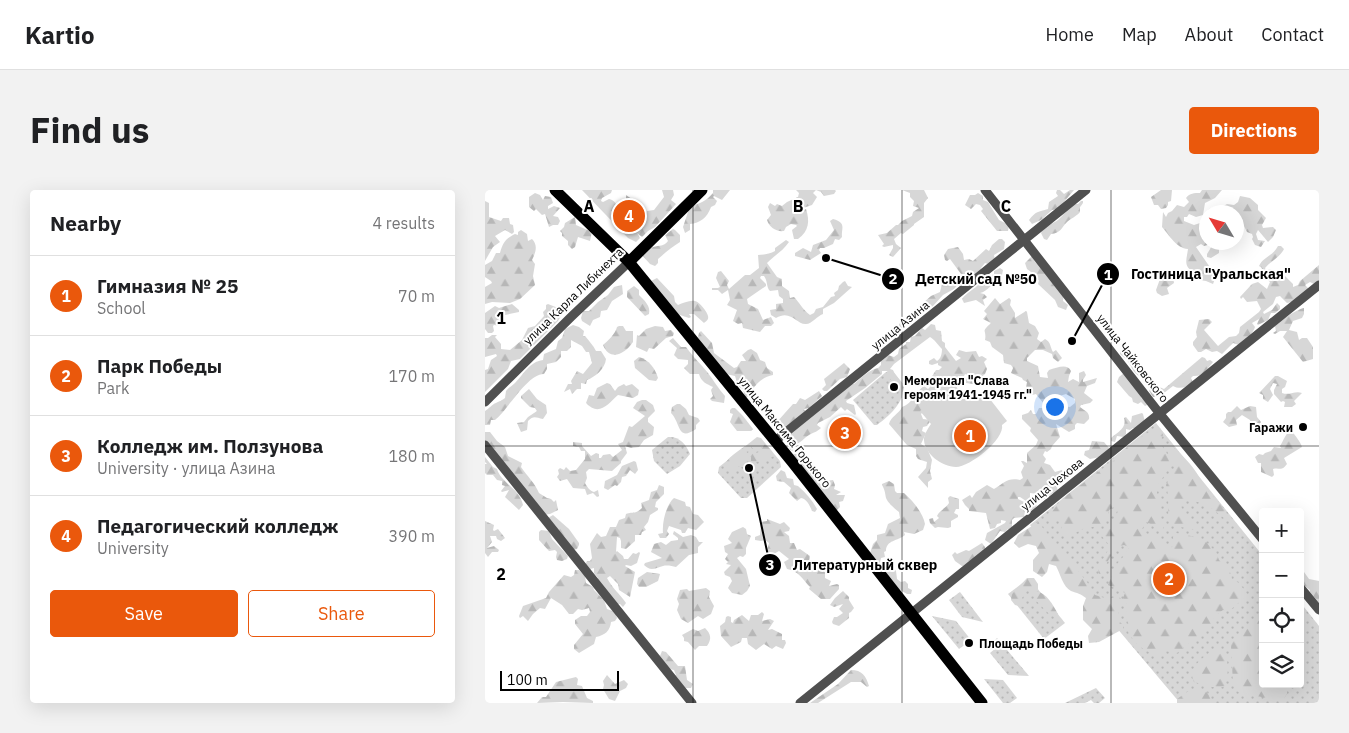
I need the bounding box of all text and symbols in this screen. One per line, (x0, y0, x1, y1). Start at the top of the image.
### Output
text: Kartio (25, 19, 95, 51)
text: Home (1046, 23, 1094, 46)
text: Map (1122, 23, 1157, 46)
text: About (1185, 23, 1233, 46)
text: Contact (1261, 23, 1324, 46)
text: Find us (30, 107, 149, 153)
button: Directions (1189, 107, 1319, 154)
text: A (584, 196, 595, 216)
text: B (793, 196, 804, 216)
text: C (1001, 196, 1011, 216)
pin: 4 (613, 197, 645, 235)
north arrow (1199, 205, 1244, 250)
text: Nearby (50, 209, 121, 237)
text: 4 results (372, 213, 435, 233)
street label: улица Карла Либкнехта (520, 244, 627, 348)
callout: Гостиница "Уральская" (1096, 260, 1300, 289)
callout: Детский сад №50 (880, 265, 1047, 294)
text: 1 (1103, 265, 1113, 284)
text: Гостиница "Уральская" (1131, 265, 1291, 283)
text: 2 (888, 269, 898, 288)
text: Детский сад №50 (915, 270, 1037, 288)
text: Гимназия № 25 (97, 274, 238, 298)
text: 1 (61, 286, 71, 306)
text: 70 m (398, 286, 435, 306)
street label: улица Азина (868, 297, 932, 353)
text: School (97, 298, 146, 318)
text: 1 (496, 308, 506, 328)
street label: улица Чайковского (1094, 311, 1172, 405)
text: Парк Победы (97, 354, 222, 378)
text: 2 (61, 366, 71, 386)
text: 170 m (388, 366, 435, 386)
street label: улица Максима Горького (735, 373, 835, 491)
place label: Мемориал "Слава героям 1941-1945 гг." (904, 373, 1032, 402)
text: Park (97, 378, 129, 398)
marker: Мемориал "Слава героям 1941-1945 гг." (888, 381, 900, 393)
your location (1042, 394, 1068, 420)
pin: 3 (829, 414, 861, 452)
pin: 1 (954, 417, 986, 455)
place label: Гаражи (1249, 420, 1293, 435)
marker: Гаражи (1297, 421, 1309, 433)
text: Колледж им. Ползунова (97, 434, 323, 458)
text: 3 (61, 446, 71, 466)
text: 180 m (388, 446, 435, 466)
street label: улица Чехова (1018, 454, 1087, 514)
text: University · улица Азина (97, 458, 275, 478)
map controls (1259, 508, 1304, 688)
button: + (1259, 508, 1304, 553)
text: Педагогический колледж (97, 514, 338, 538)
text: 4 (61, 526, 71, 546)
text: 390 m (388, 526, 435, 546)
text: University (97, 538, 169, 558)
callout: Литературный сквер (758, 551, 947, 580)
button: − (1259, 553, 1304, 598)
text: 3 (765, 555, 775, 574)
text: Литературный сквер (793, 556, 937, 574)
pin: 2 (1153, 560, 1185, 598)
text: 2 (496, 564, 506, 584)
button: Save (50, 590, 238, 637)
button: Share (248, 590, 435, 637)
button: locate (1259, 598, 1304, 643)
place label: Площадь Победы (979, 636, 1083, 651)
marker: Площадь Победы (963, 637, 975, 649)
button: layers (1259, 643, 1304, 688)
scale bar (500, 668, 619, 691)
text: 100 m (507, 671, 548, 689)

